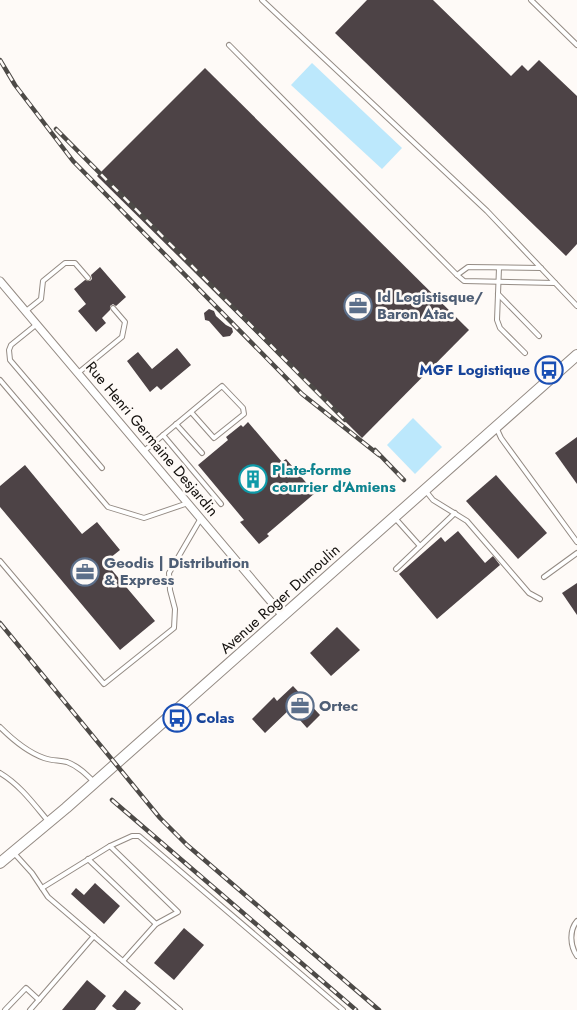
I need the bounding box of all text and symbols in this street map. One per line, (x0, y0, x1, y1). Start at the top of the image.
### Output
place label: Id Logistisque/ Baron Atac (377, 286, 483, 325)
office icon: Id Logistisque/ Baron Atac (343, 291, 373, 321)
bus stop icon: MGF Logistique (534, 355, 564, 385)
street label: Rue Henri Germaine Desjardin (81, 357, 223, 521)
place label: MGF Logistique (419, 359, 530, 381)
place label: Plate-forme courrier d'Amiens (272, 459, 396, 498)
building icon: Plate-forme courrier d'Amiens (238, 464, 268, 494)
street label: Avenue Roger Dumoulin (215, 539, 345, 659)
place label: Geodis | Distribution & Express (104, 552, 250, 591)
office icon: Geodis | Distribution & Express (70, 557, 100, 587)
office icon: Ortec (285, 691, 315, 721)
place label: Ortec (319, 695, 358, 717)
bus stop icon: Colas (162, 703, 192, 733)
place label: Colas (196, 707, 235, 729)

